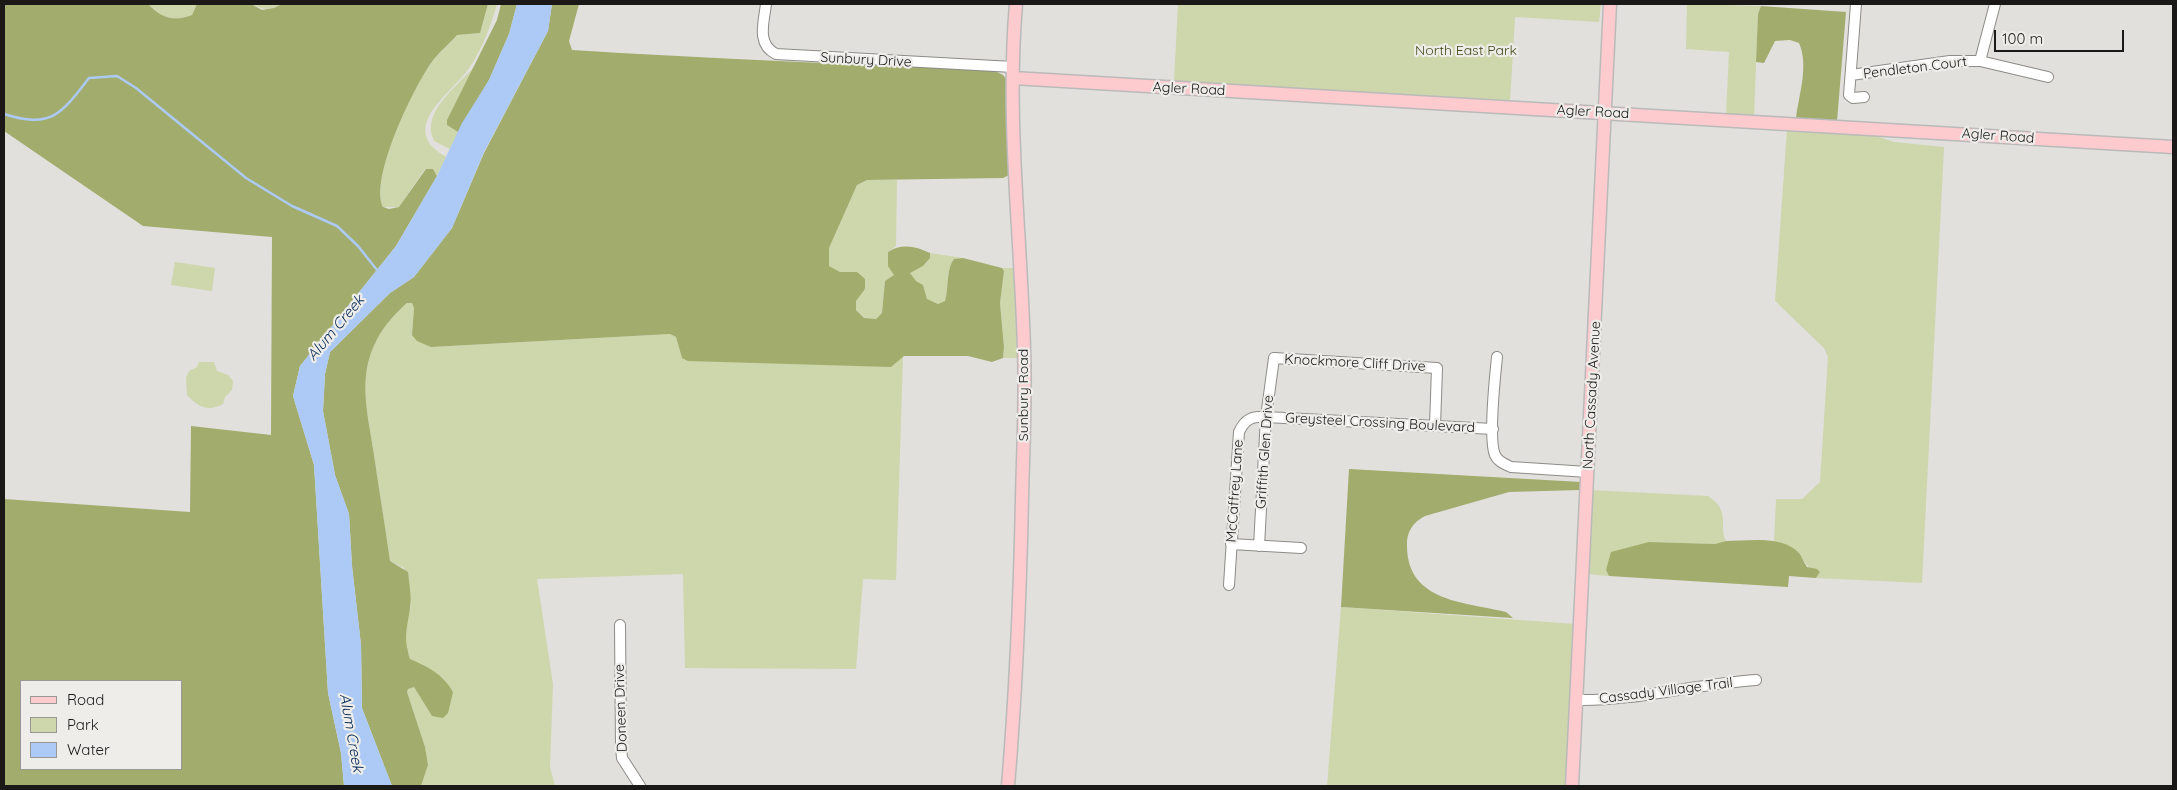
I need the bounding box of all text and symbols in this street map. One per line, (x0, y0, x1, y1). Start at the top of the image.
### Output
scale bar (1997, 20, 2127, 52)
text: 100 m (2002, 29, 2043, 48)
park label: North East Park (1415, 43, 1517, 59)
street label: Sunbury Drive (820, 49, 912, 71)
street label: Pendleton Court (1862, 53, 1968, 83)
street label: Agler Road (1152, 79, 1226, 99)
street label: Agler Road (1556, 102, 1630, 122)
street label: Agler Road (1961, 125, 2035, 147)
water label: Alum Creek (304, 292, 368, 364)
street label: North Cassady Avenue (1580, 321, 1604, 469)
street label: Sunbury Road (1016, 349, 1032, 441)
street label: Knockmore Cliff Drive (1284, 351, 1426, 375)
street label: Griffith Glen Drive (1253, 395, 1277, 509)
street label: Greysteel Crossing Boulevard (1285, 410, 1475, 436)
street label: McCaffrey Lane (1223, 439, 1247, 543)
street label: Doneen Drive (611, 664, 631, 752)
street label: Cassady Village Trail (1598, 674, 1734, 708)
legend (20, 680, 182, 770)
text: Road (67, 690, 104, 709)
water label: Alum Creek (335, 692, 367, 774)
text: Park (67, 715, 99, 734)
text: Water (67, 740, 110, 759)

